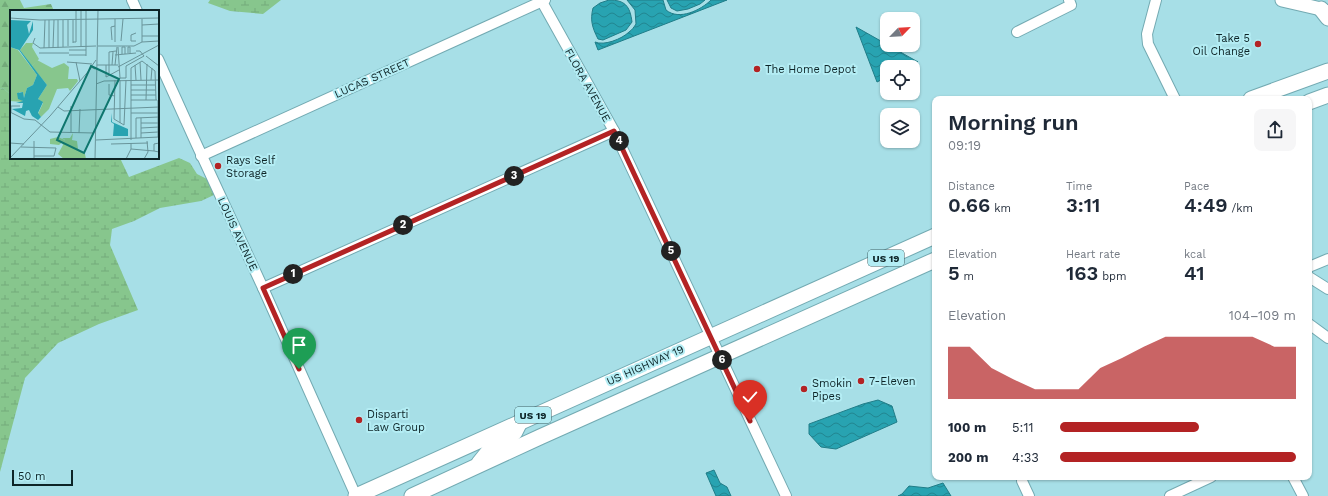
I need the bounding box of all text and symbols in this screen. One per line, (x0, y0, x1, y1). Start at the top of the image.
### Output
inset map (10, 10, 159, 159)
north arrow (880, 12, 920, 52)
map controls (880, 12, 920, 148)
place label: Take 5 Oil Change (1193, 32, 1250, 58)
marker: Take 5 Oil Change (1253, 39, 1263, 49)
street label: FLORA AVENUE (562, 46, 613, 124)
street label: LUCAS STREET (333, 56, 412, 101)
button: locate (880, 60, 920, 100)
place label: The Home Depot (765, 63, 856, 76)
marker: The Home Depot (752, 64, 762, 74)
button: layers (880, 108, 920, 148)
button: share (1254, 109, 1296, 151)
text: Morning run (948, 110, 1079, 135)
pin: 4 (609, 131, 629, 151)
text: 4 (615, 134, 623, 147)
text: 09:19 (948, 138, 981, 153)
place label: Rays Self Storage (226, 154, 276, 180)
marker: Rays Self Storage (213, 161, 223, 171)
pin: 3 (504, 166, 524, 186)
text: 3 (511, 169, 517, 182)
text: Distance (948, 180, 995, 193)
text: Time (1066, 180, 1092, 193)
text: Pace (1184, 180, 1209, 193)
text: 0.66 (948, 193, 990, 217)
text: 3:11 (1066, 193, 1100, 217)
text: 4:49 (1184, 193, 1228, 217)
street label: LOUIS AVENUE (215, 195, 260, 273)
text: km (990, 202, 1011, 215)
text: /km (1228, 202, 1253, 215)
pin: 2 (393, 215, 413, 235)
text: 2 (400, 218, 406, 231)
pin: 5 (661, 241, 681, 261)
text: 5 (668, 244, 674, 257)
text: Elevation (948, 248, 997, 261)
text: Heart rate (1066, 248, 1120, 261)
text: kcal (1184, 248, 1206, 261)
road number: US 19 (868, 250, 904, 266)
text: 5 (948, 261, 960, 285)
text: 163 (1066, 261, 1098, 285)
text: 41 (1184, 261, 1205, 285)
pin: 1 (283, 264, 303, 284)
text: 1 (291, 267, 295, 280)
text: m (960, 270, 974, 283)
text: bpm (1098, 270, 1126, 283)
text: Elevation (948, 308, 1006, 323)
text: 104–109 m (1229, 308, 1296, 323)
pin (282, 328, 316, 369)
icon: arrive (288, 334, 310, 356)
street label: US HIGHWAY 19 (605, 343, 686, 388)
pin: 6 (712, 350, 732, 370)
text: 6 (719, 353, 725, 366)
place label: 7-Eleven (869, 375, 916, 388)
marker: 7-Eleven (856, 376, 866, 386)
place label: Smokin Pipes (812, 377, 852, 403)
pin (733, 380, 767, 421)
marker: Smokin Pipes (799, 384, 809, 394)
icon: check (739, 386, 761, 408)
road number: US 19 (515, 407, 551, 423)
place label: Disparti Law Group (367, 408, 425, 434)
marker: Disparti Law Group (354, 415, 364, 425)
text: 100 m (948, 420, 986, 435)
text: 5:11 (1012, 420, 1034, 435)
text: 200 m (948, 450, 988, 465)
text: 4:33 (1012, 450, 1039, 465)
scale bar (12, 468, 73, 487)
text: 50 m (18, 470, 45, 483)

